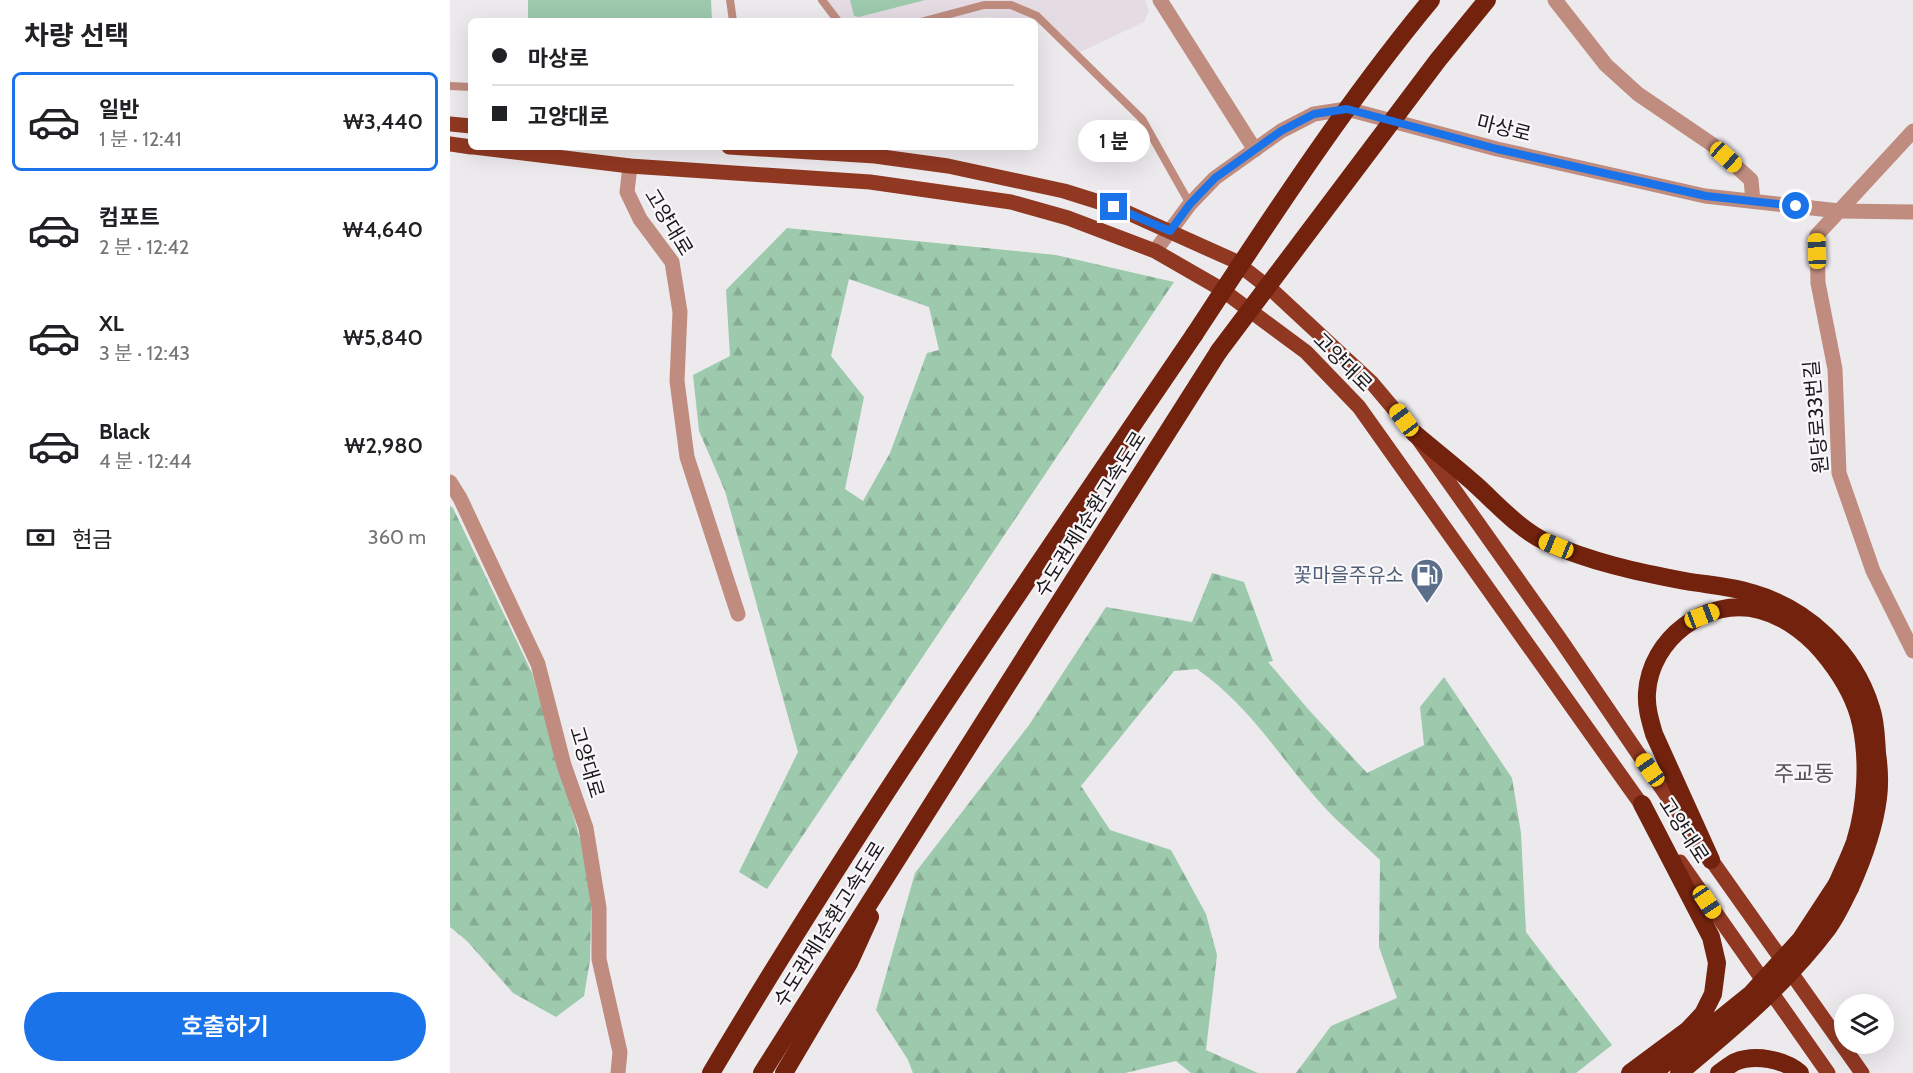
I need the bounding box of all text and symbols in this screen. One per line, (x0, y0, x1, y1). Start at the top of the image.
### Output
text: 차량 선택 (24, 19, 129, 52)
text: 마상로 (528, 45, 589, 72)
icon: car (27, 95, 81, 149)
text: 일반 (99, 96, 139, 123)
text: 고양대로 (528, 103, 609, 130)
text: ₩3,440 (343, 108, 423, 135)
street label: 마상로 (1474, 110, 1534, 146)
callout: 1 분 (1078, 120, 1150, 162)
text: 1 분 · 12:41 (99, 127, 181, 151)
text: 1 분 (1099, 129, 1129, 153)
car (1707, 138, 1745, 176)
street label: 고양대로 (640, 184, 698, 260)
route start (1782, 192, 1809, 219)
route end (1100, 193, 1127, 220)
icon: car (27, 203, 81, 257)
text: 컴포트 (99, 204, 160, 231)
text: ₩4,640 (342, 216, 423, 243)
car (1807, 233, 1827, 269)
text: 2 분 · 12:42 (99, 235, 189, 259)
text: XL (99, 310, 124, 337)
icon: car (27, 311, 81, 365)
text: ₩5,840 (343, 324, 423, 351)
street label: 고양대로 (1308, 327, 1378, 397)
text: 3 분 · 12:43 (99, 341, 190, 365)
street label: 원당로33번길 (1799, 359, 1833, 475)
car (1386, 400, 1422, 440)
text: Black (99, 418, 150, 445)
icon: car (27, 419, 81, 473)
street label: 수도권제1순환고속도로 (1029, 427, 1151, 601)
text: ₩2,980 (344, 432, 423, 459)
text: 4 분 · 12:44 (99, 449, 192, 473)
icon: cash (24, 521, 57, 554)
text: 360 m (368, 525, 426, 549)
text: 현금 (72, 526, 112, 553)
car (1536, 531, 1576, 561)
fuel station icon: 꽃마을주유소 (1409, 557, 1445, 604)
place label: 꽃마을주유소 (1294, 563, 1404, 587)
car (1682, 601, 1722, 631)
street label: 고양대로 (565, 723, 609, 801)
car (1632, 750, 1668, 790)
district label: 주교동 (1774, 760, 1834, 787)
street label: 고양대로 (1654, 793, 1714, 867)
street label: 수도권제1순환고속도로 (768, 837, 890, 1011)
car (1689, 882, 1725, 922)
button: 호출하기 (24, 992, 426, 1061)
map controls (1834, 994, 1894, 1054)
button: layers (1834, 994, 1894, 1054)

